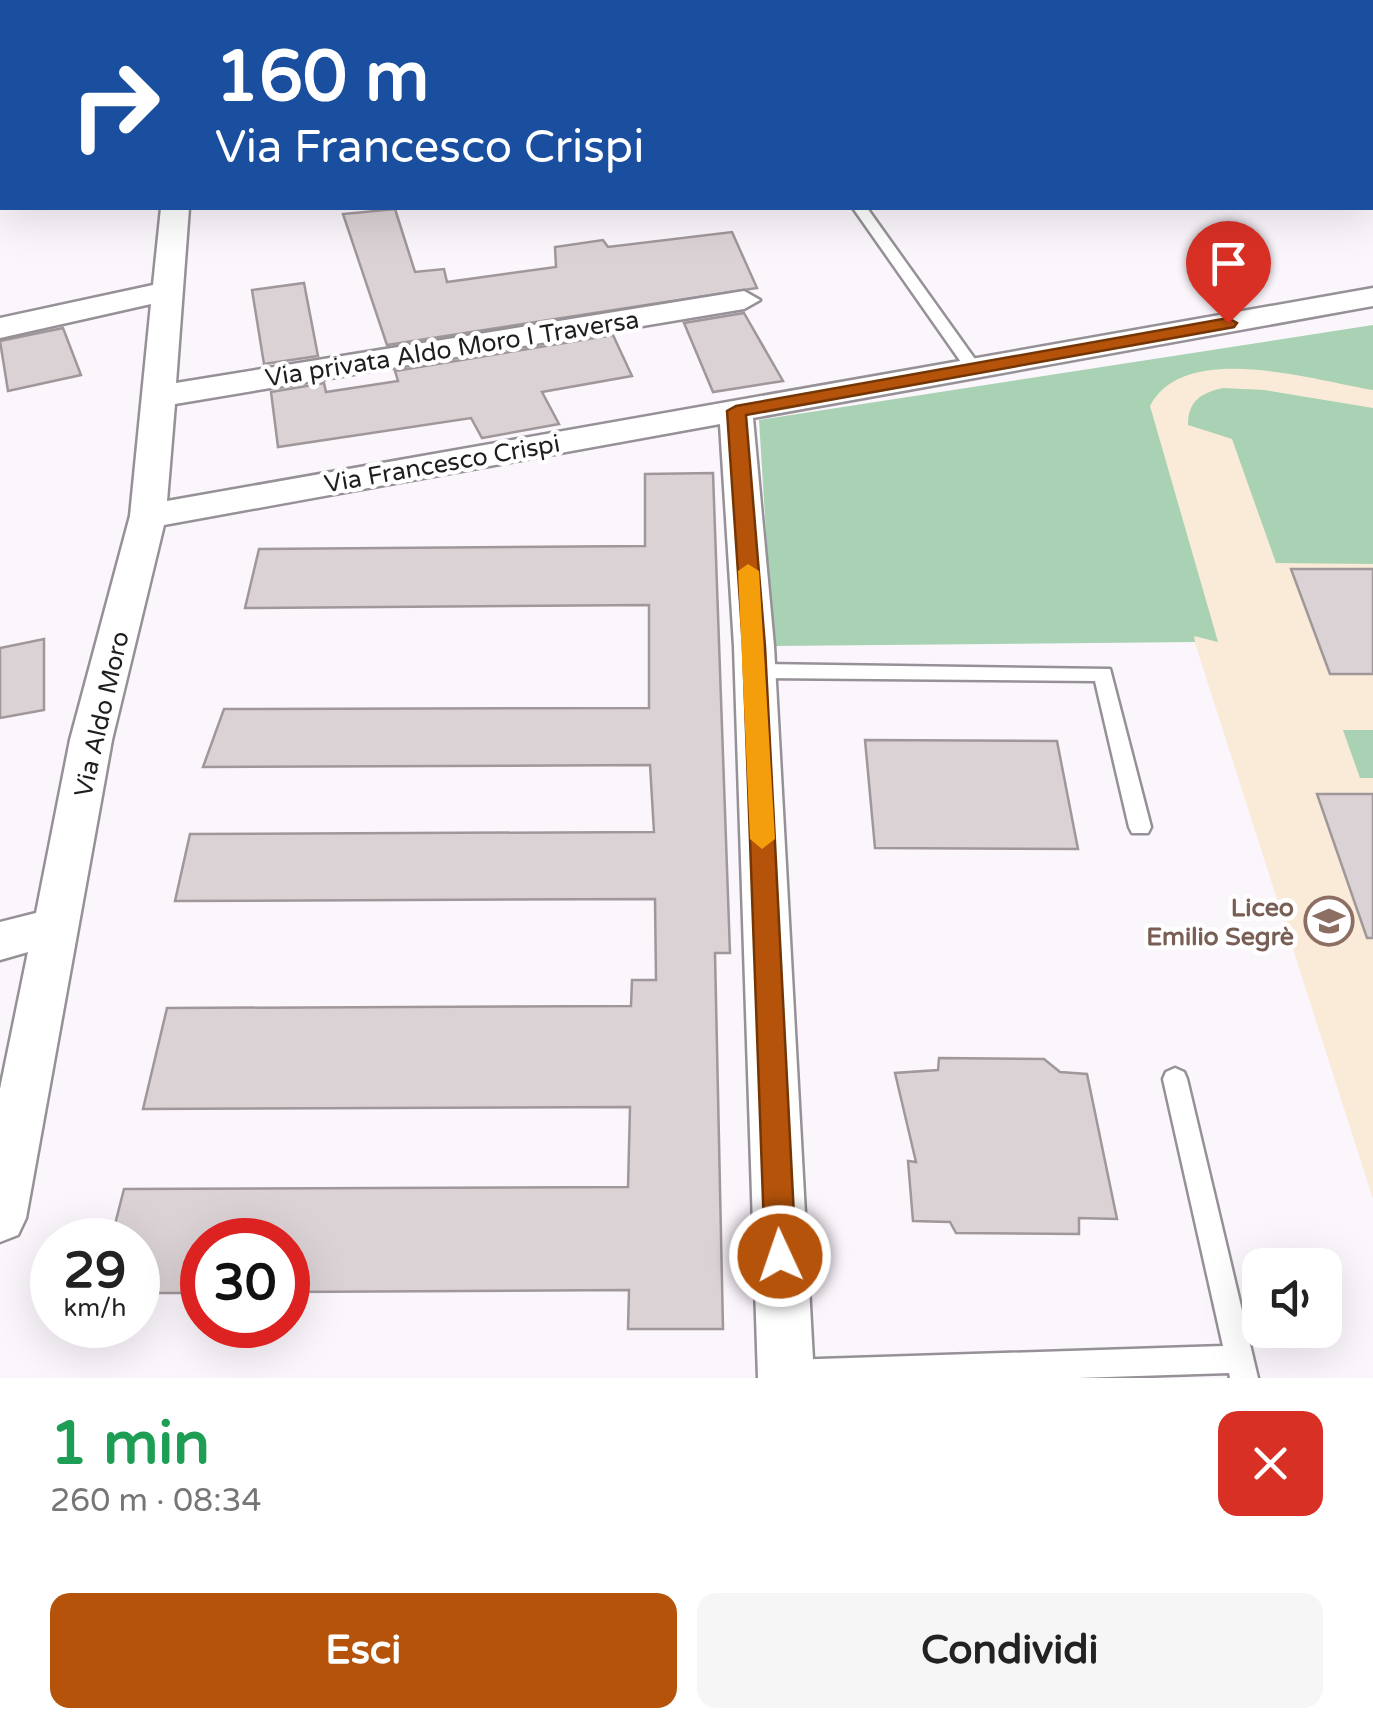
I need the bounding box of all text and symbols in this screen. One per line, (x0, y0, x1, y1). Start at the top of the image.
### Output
text: 160 m (215, 36, 429, 120)
icon: right (50, 40, 180, 170)
text: Via Francesco Crispi (215, 121, 644, 175)
pin (1186, 221, 1271, 324)
icon: arrive (1201, 236, 1256, 291)
street label: Via privata Aldo Moro I Traversa (263, 305, 641, 393)
street label: Via Francesco Crispi (322, 428, 562, 499)
street label: Via Aldo Moro (68, 628, 136, 800)
place label: Liceo Emilio Segrè (1146, 893, 1294, 952)
school or university icon: Liceo Emilio Segrè (1303, 895, 1355, 947)
position arrow (728, 1204, 832, 1308)
speed limit sign: 30 (180, 1218, 310, 1348)
text: 29 (64, 1241, 126, 1301)
map controls (1242, 1248, 1342, 1348)
button: sound (1242, 1248, 1342, 1348)
text: km/h (64, 1293, 126, 1323)
text: 1 min (50, 1408, 210, 1480)
button: close (1218, 1411, 1323, 1516)
text: 260 m · 08:34 (50, 1482, 262, 1520)
button: Esci (50, 1593, 677, 1708)
button: Condividi (697, 1593, 1323, 1708)

